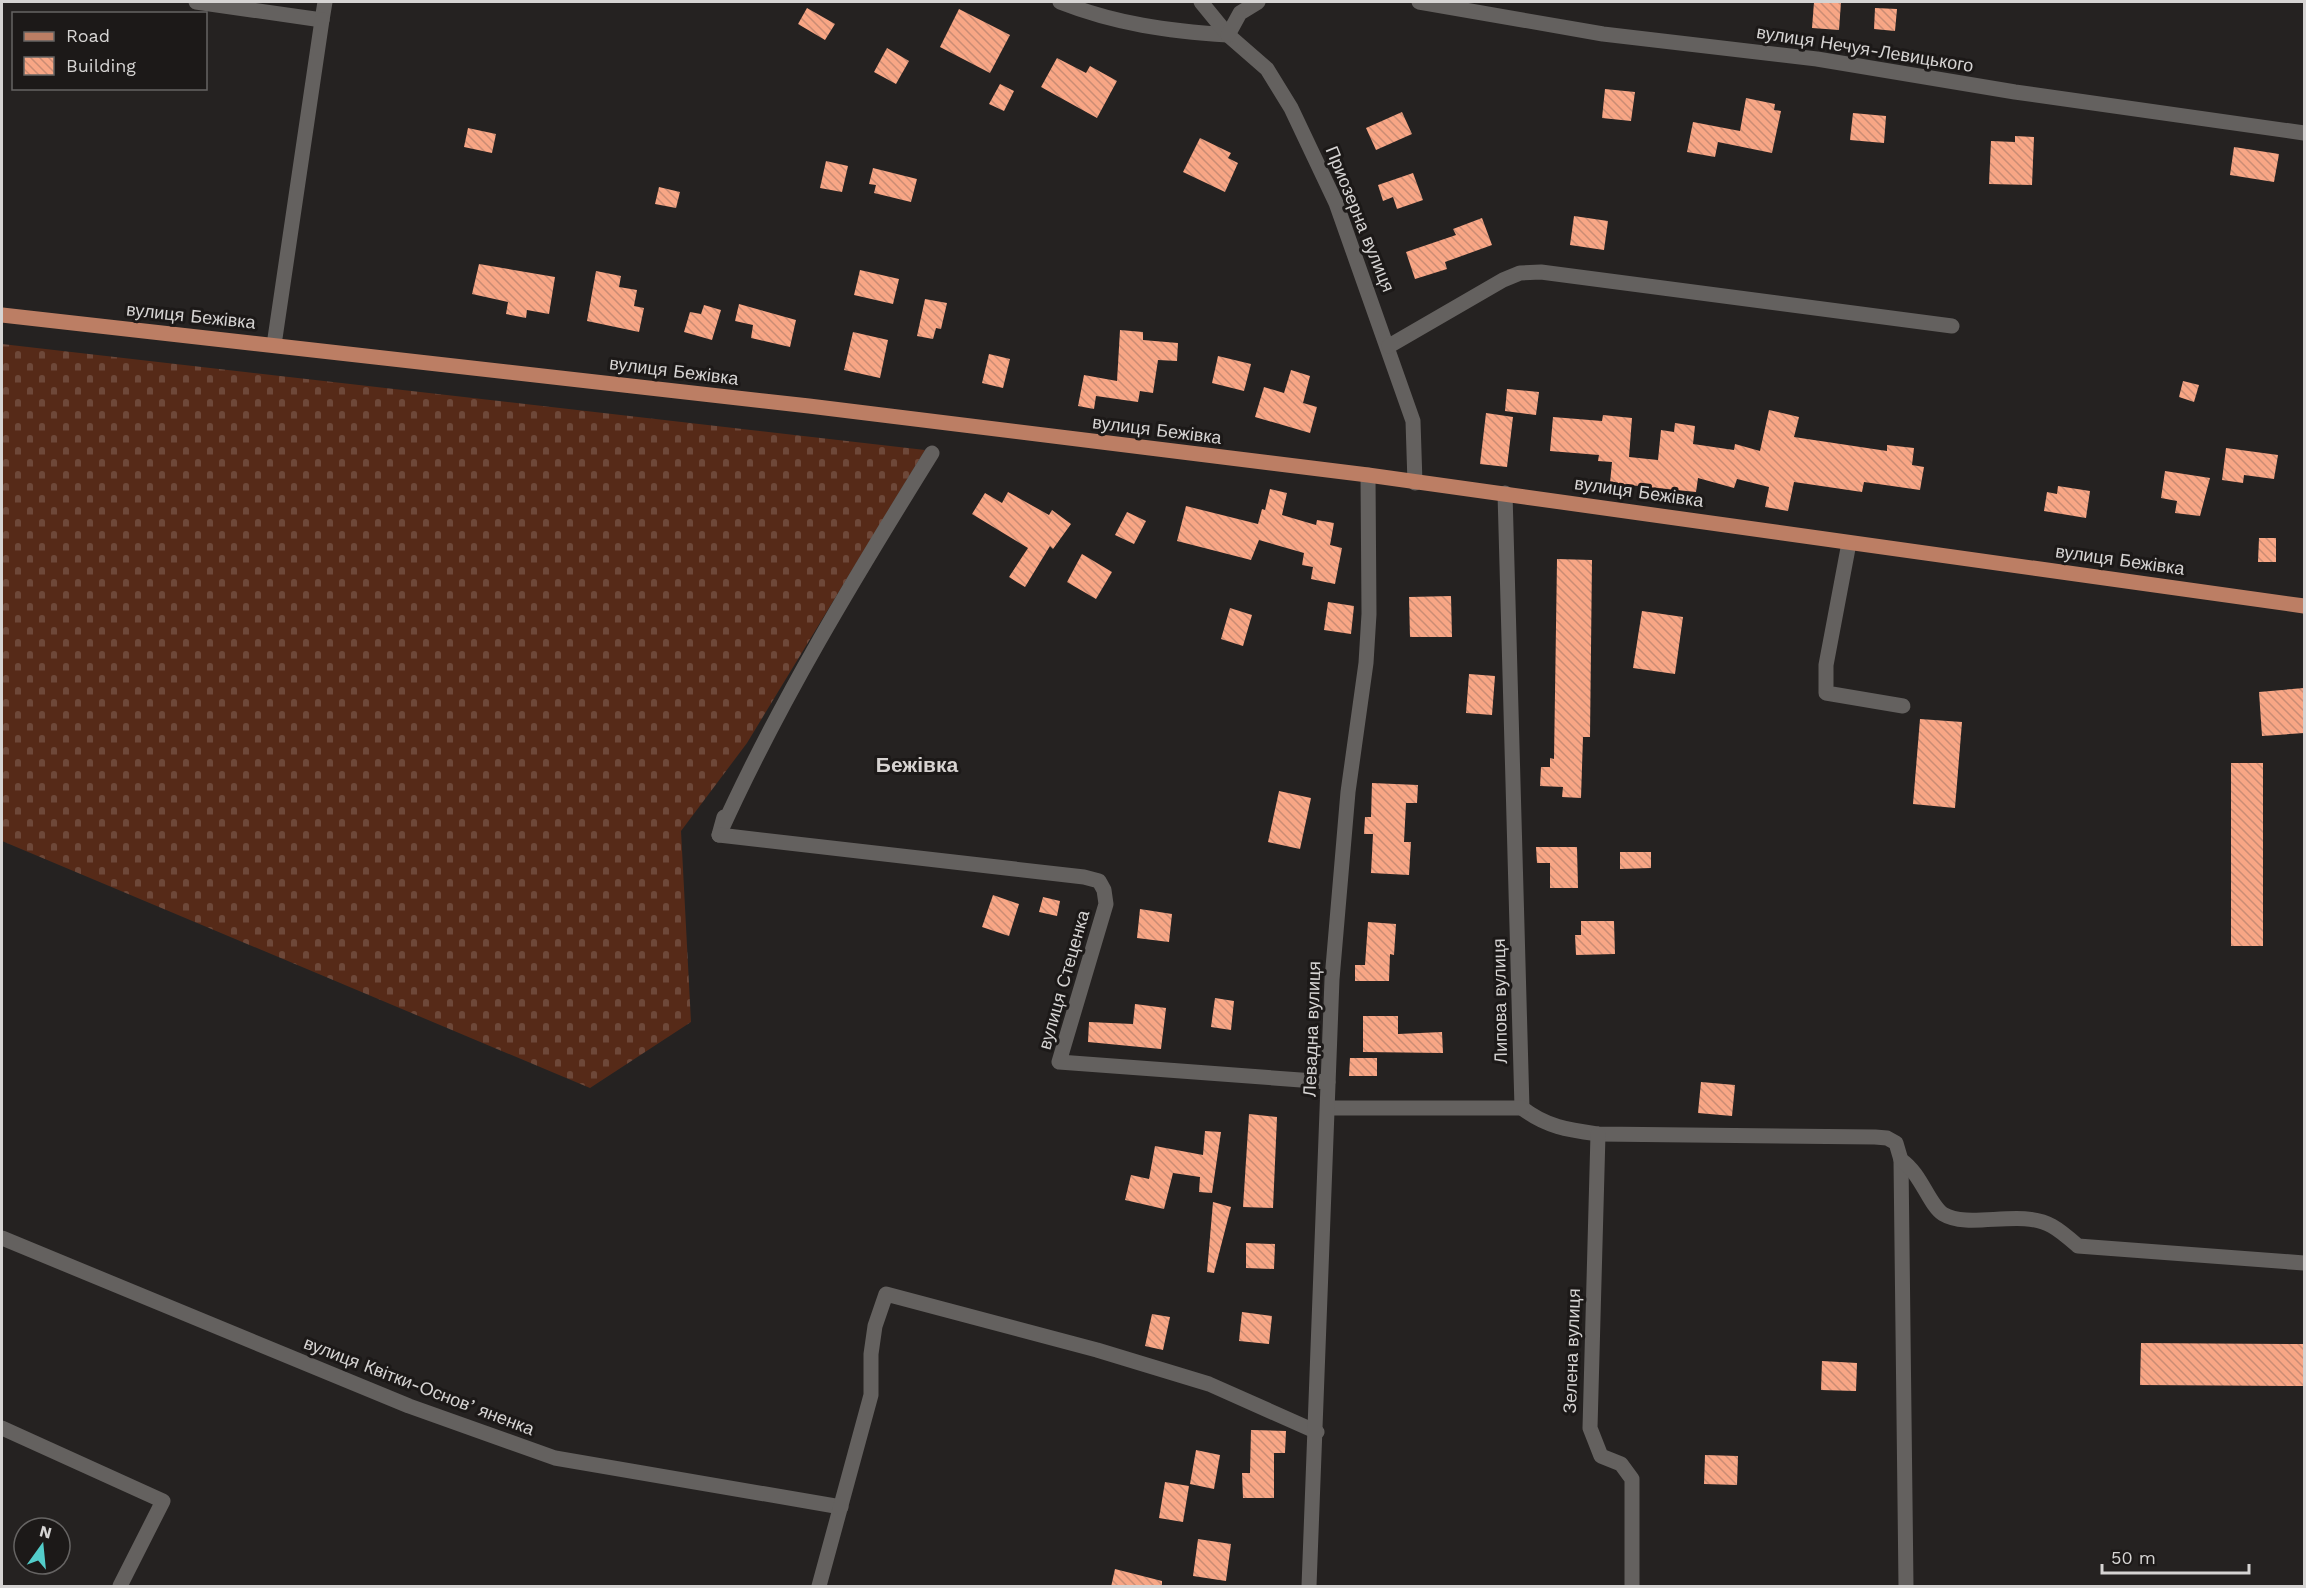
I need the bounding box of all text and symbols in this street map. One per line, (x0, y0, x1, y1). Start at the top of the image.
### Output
legend (12, 12, 207, 90)
street label: вулиця Нечуя-Левицького (1755, 21, 1975, 76)
text: Road (66, 25, 110, 46)
text: Building (66, 55, 136, 76)
street label: Приозерна вулиця (1322, 143, 1399, 295)
street label: вулиця Бежівка (125, 298, 258, 333)
street label: вулиця Бежівка (608, 352, 741, 389)
street label: вулиця Бежівка (1091, 411, 1224, 448)
street label: вулиця Бежівка (1573, 472, 1706, 511)
street label: вулиця Бежівка (2054, 540, 2187, 579)
district label: Бежівка (876, 752, 958, 777)
street label: вулиця Стеценка (1034, 907, 1094, 1052)
street label: Липова вулиця (1488, 938, 1511, 1064)
street label: Левадна вулиця (1299, 961, 1324, 1097)
street label: Зелена вулиця (1559, 1288, 1584, 1414)
street label: вулиця Квітки-Основʼяненка (301, 1332, 538, 1440)
north arrow (12, 1516, 72, 1576)
text: N (38, 1521, 54, 1543)
scale bar (2102, 1537, 2249, 1575)
text: 50 m (2111, 1547, 2156, 1568)

